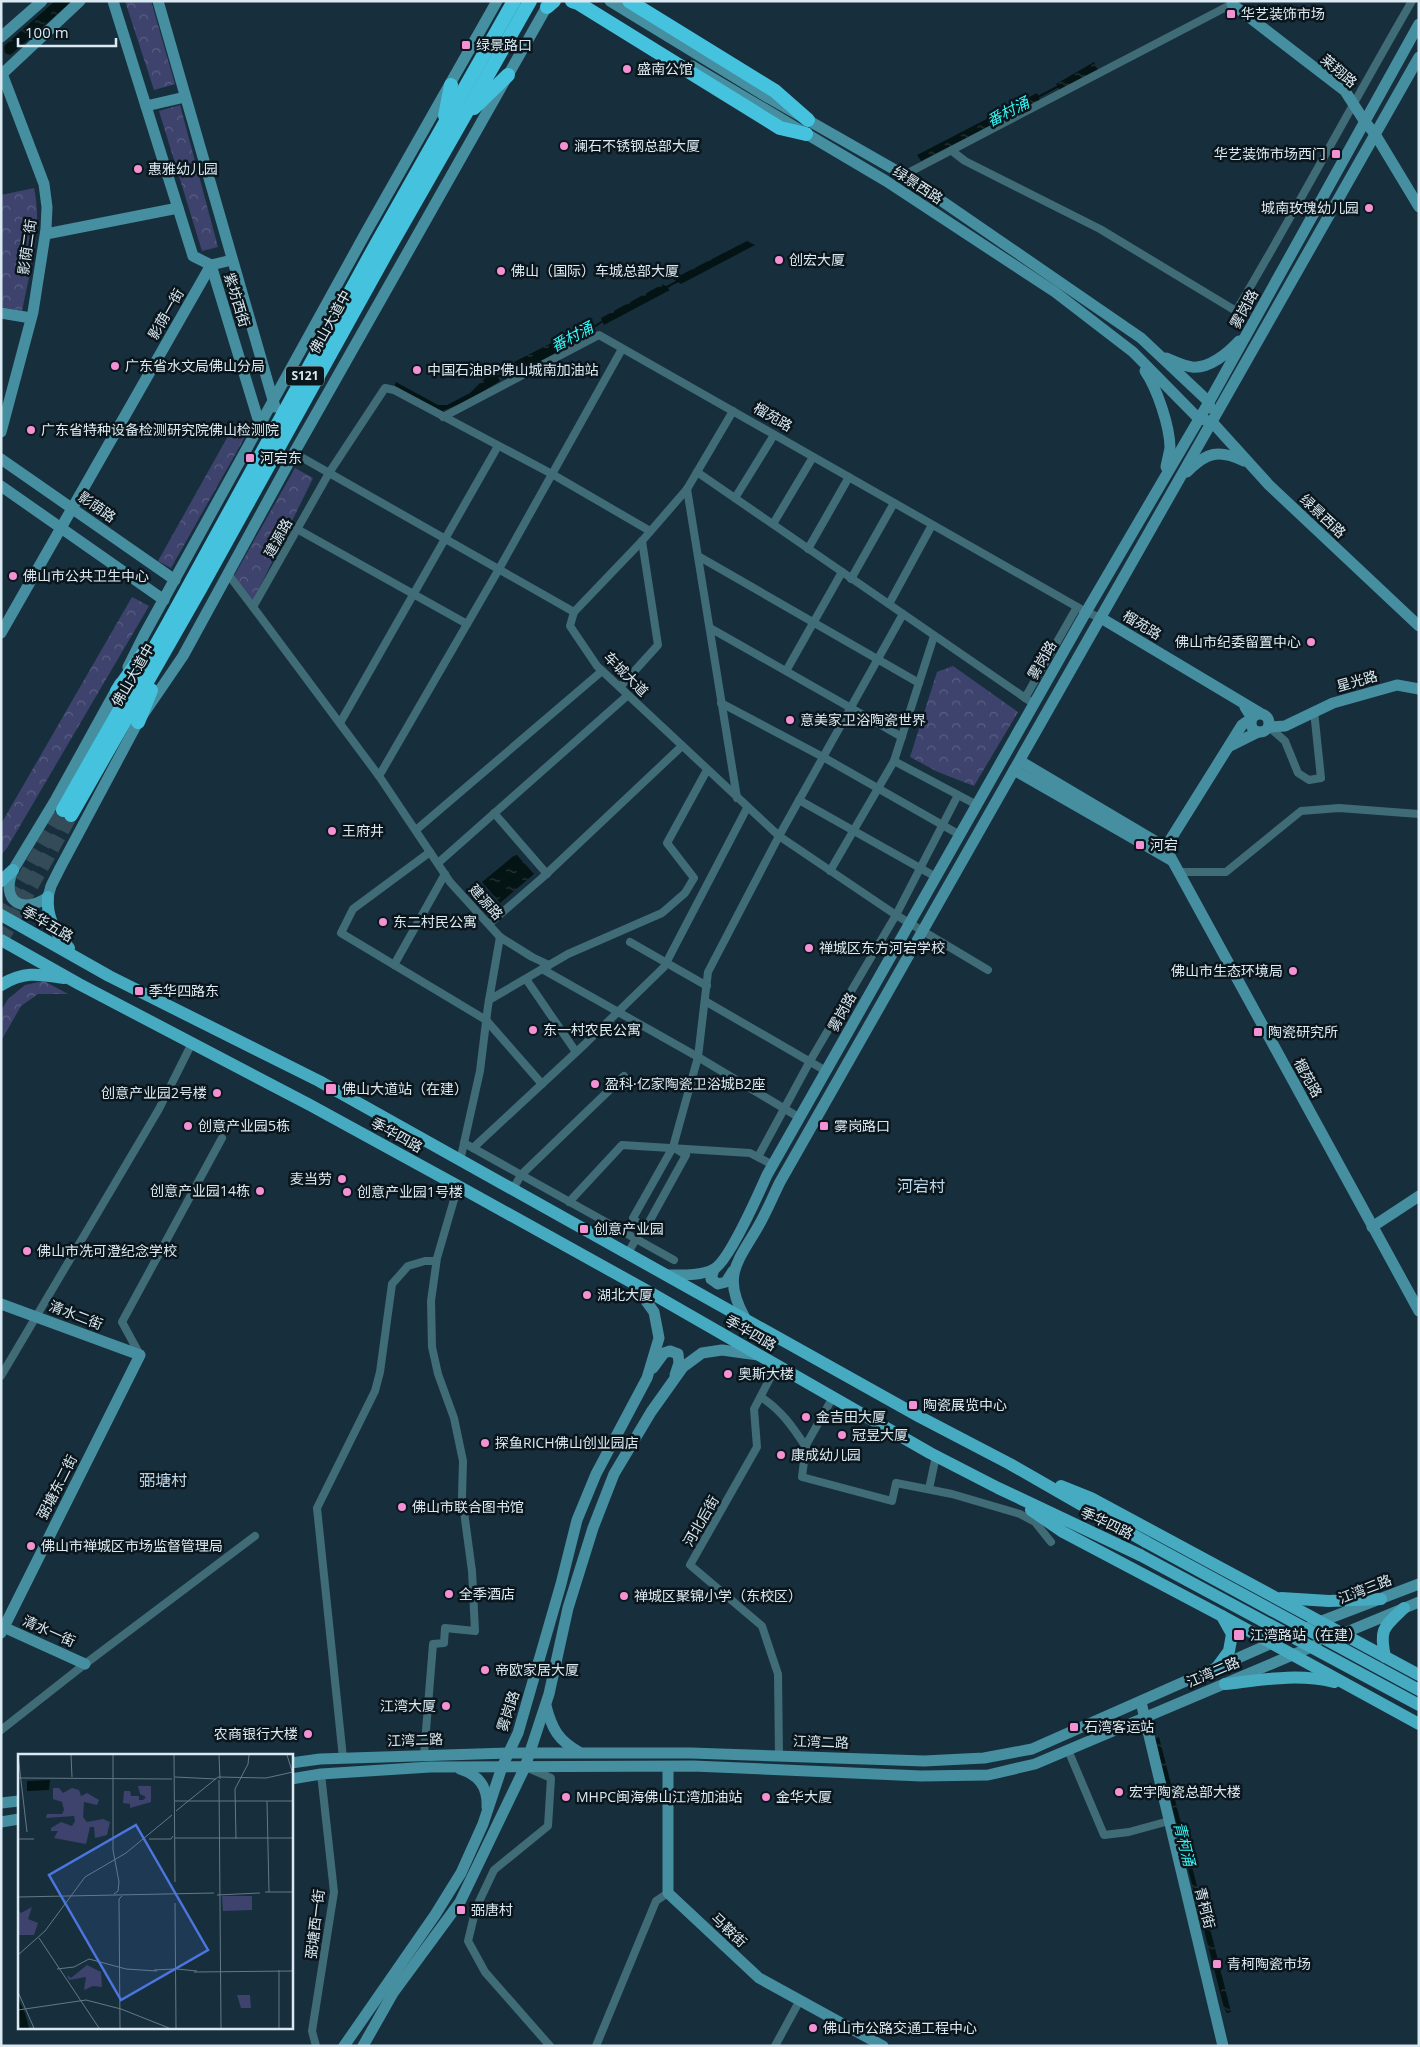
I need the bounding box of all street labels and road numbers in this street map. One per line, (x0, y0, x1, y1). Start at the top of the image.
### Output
street label: 莱翔路 (1317, 50, 1361, 92)
street label: 绿景西路 (890, 161, 947, 208)
street label: 影荫二街 (13, 218, 40, 276)
street label: 紫坊西街 (220, 270, 255, 329)
street label: 影荫一街 (143, 285, 188, 343)
street label: 雾岗路 (1225, 286, 1262, 332)
street label: 佛山大道中 (304, 287, 355, 357)
road number: S121 (286, 366, 324, 386)
street label: 榴苑路 (750, 398, 796, 435)
street label: 影荫路 (75, 487, 120, 526)
street label: 绿景西路 (1296, 490, 1350, 542)
street label: 建源路 (259, 515, 296, 561)
street label: 榴苑路 (1119, 606, 1165, 644)
street label: 雾岗路 (1023, 637, 1060, 683)
street label: 佛山大道中 (107, 640, 158, 710)
street label: 车城大道 (600, 647, 653, 700)
street label: 星光路 (1334, 666, 1380, 695)
street label: 建源路 (465, 880, 507, 924)
street label: 季华五路 (19, 901, 77, 946)
street label: 雾岗路 (823, 989, 860, 1035)
street label: 榴苑路 (1290, 1055, 1327, 1101)
street label: 季华四路 (368, 1113, 426, 1156)
street label: 清水二街 (47, 1296, 106, 1333)
street label: 季华四路 (722, 1310, 780, 1355)
street label: 弼塘东二街 (32, 1451, 81, 1522)
street label: 河北后街 (678, 1492, 723, 1550)
street label: 季华四路 (1078, 1502, 1137, 1543)
street label: 江湾三路 (1335, 1570, 1394, 1607)
street label: 清水一街 (20, 1610, 79, 1651)
street label: 江湾二路 (1183, 1652, 1242, 1691)
street label: 雾岗路 (492, 1688, 523, 1734)
street label: 江湾二路 (387, 1729, 443, 1750)
street label: 江湾二路 (793, 1731, 849, 1752)
street label: 青柯街 (1191, 1885, 1220, 1931)
street label: 弼塘西一街 (301, 1888, 328, 1960)
street label: 马鞍街 (708, 1908, 751, 1951)

